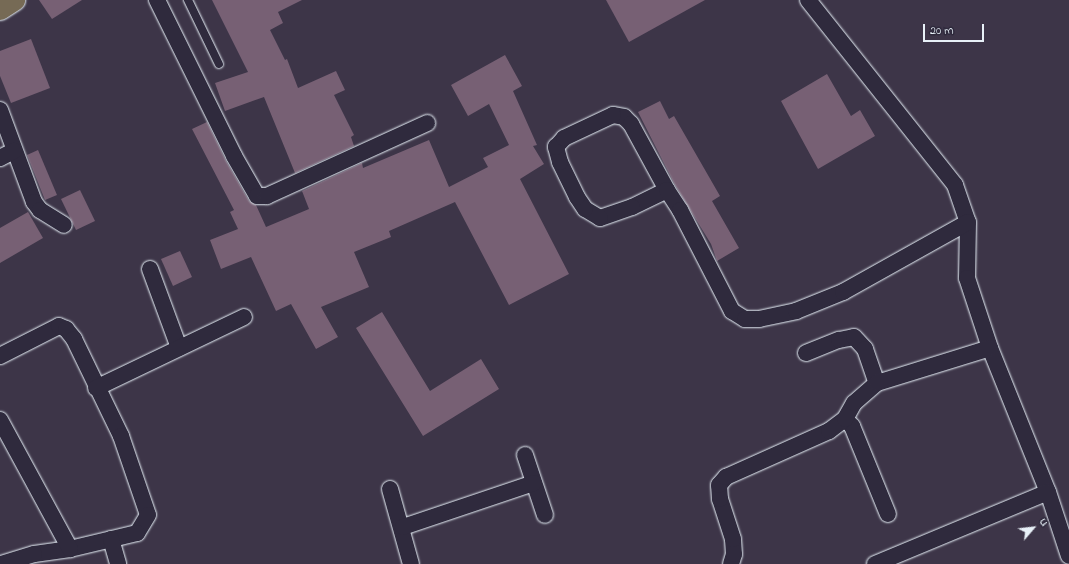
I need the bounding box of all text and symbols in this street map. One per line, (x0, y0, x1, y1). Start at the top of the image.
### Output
scale bar (925, 16, 986, 42)
text: 20 m (930, 22, 953, 40)
north arrow (1013, 508, 1053, 548)
text: U (1035, 516, 1052, 529)

